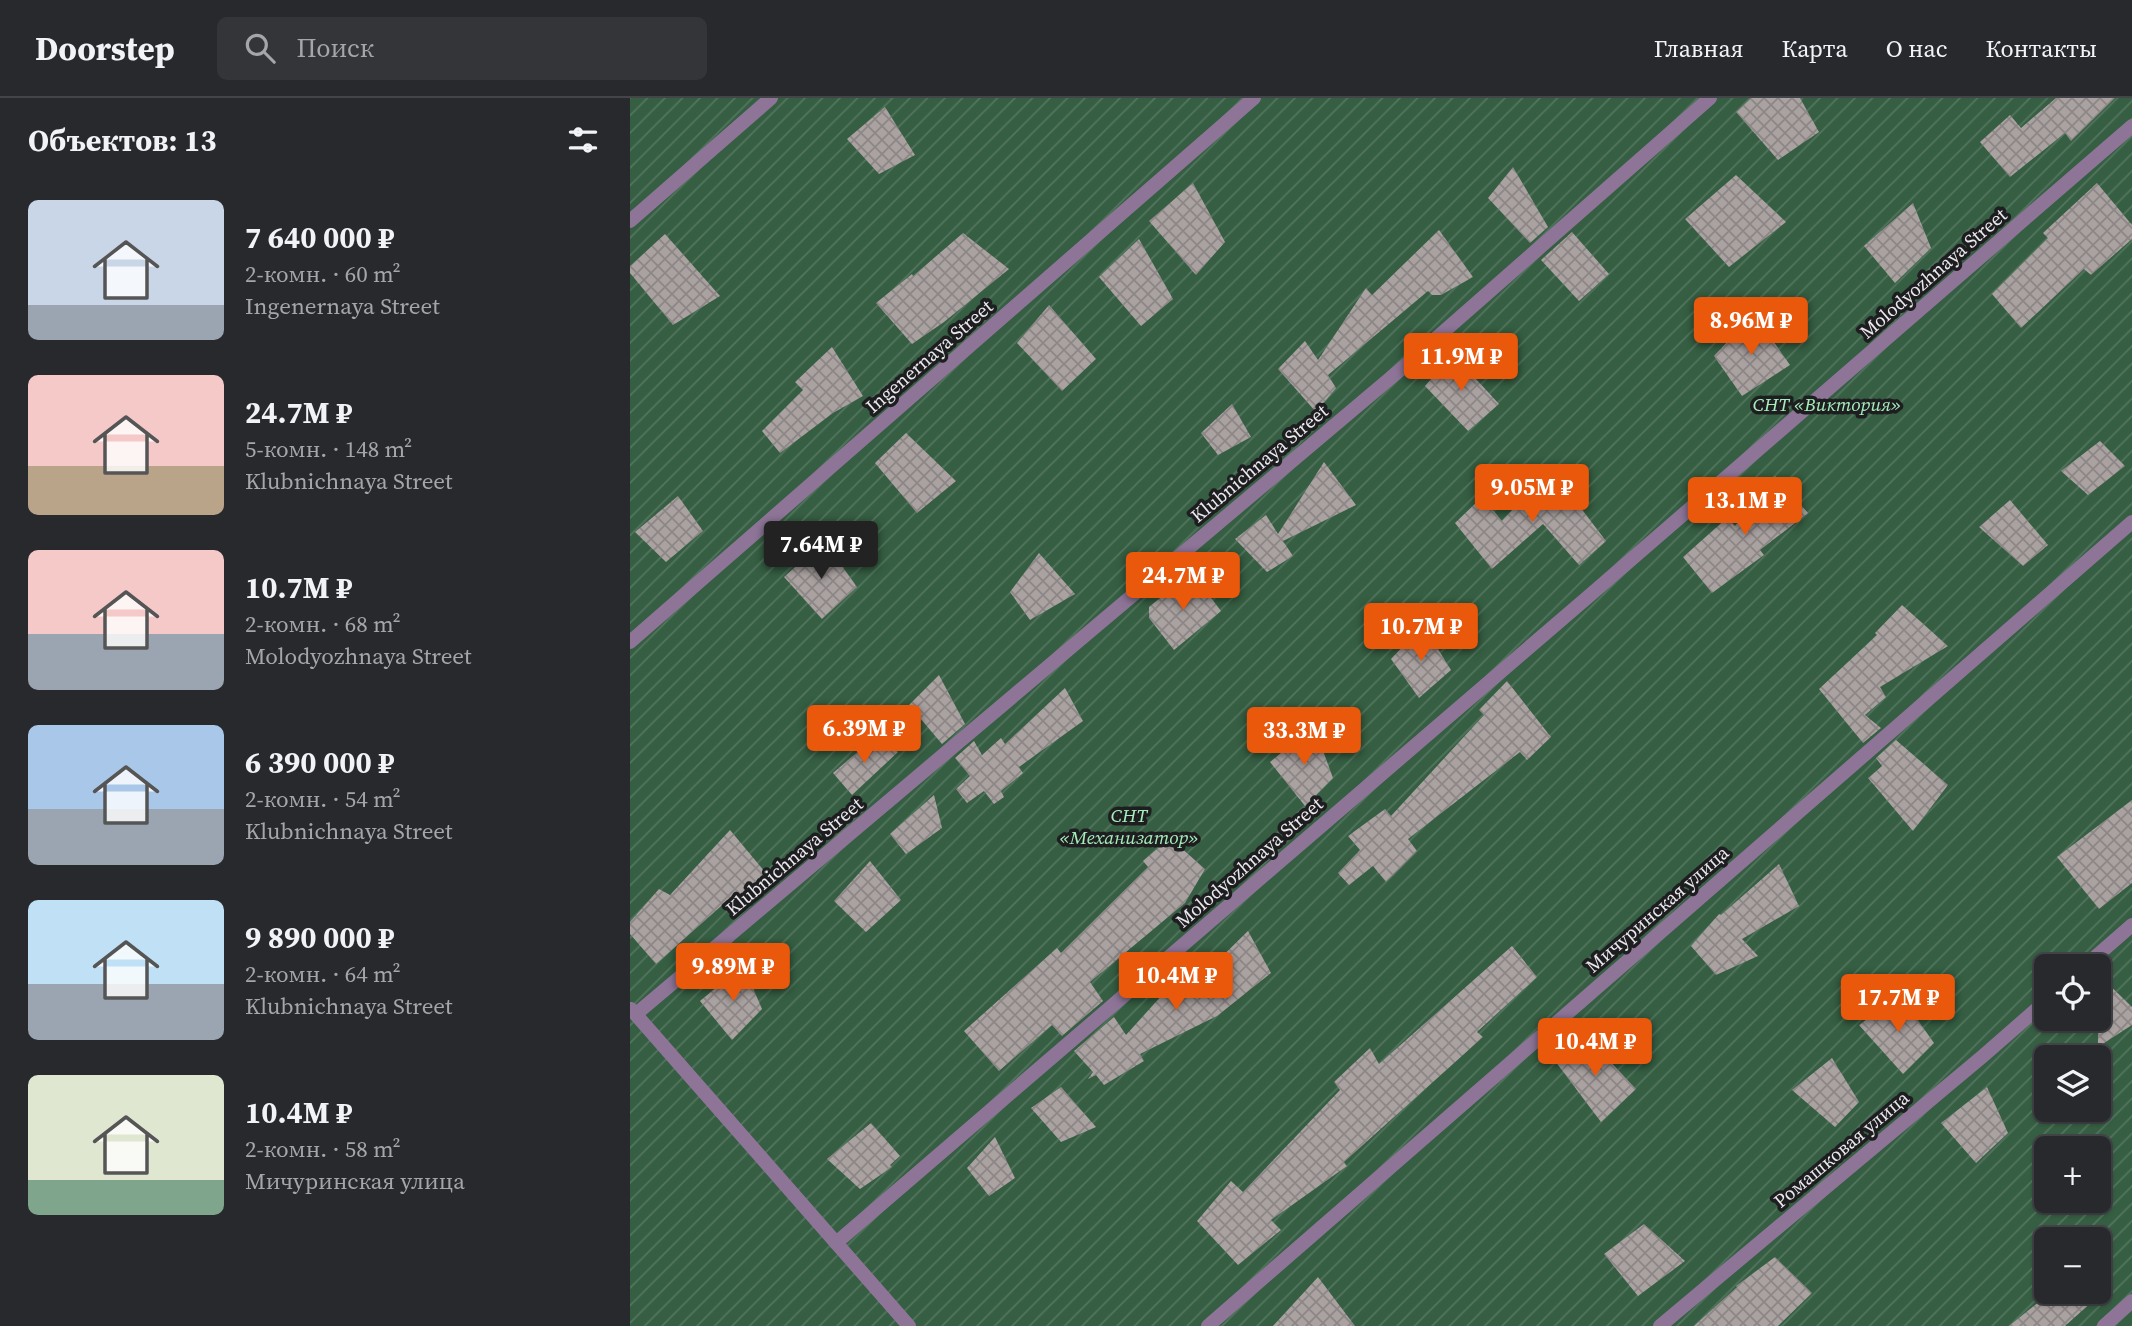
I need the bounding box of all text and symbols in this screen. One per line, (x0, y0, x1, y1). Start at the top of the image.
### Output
search box (217, 17, 707, 80)
text: Doorstep (35, 26, 175, 71)
icon: search (241, 29, 279, 67)
text: Поиск (297, 30, 374, 66)
text: Главная (1654, 32, 1743, 65)
text: Карта (1781, 32, 1848, 65)
text: О нас (1886, 32, 1947, 65)
text: Контакты (1985, 32, 2097, 65)
text: Объектов: 13 (28, 120, 216, 161)
icon: filters (564, 121, 602, 159)
street label: Molodyozhnaya Street (1854, 201, 2013, 344)
text: 7 640 000 ₽ (245, 217, 394, 258)
icon: home (84, 228, 168, 312)
text: 2-комн. · 60 m² (245, 258, 401, 290)
text: Ingenernaya Street (245, 290, 440, 322)
street label: Ingenernaya Street (860, 293, 999, 419)
pin: 8.96M ₽ (1686, 298, 1816, 357)
text: 8.96M ₽ (1710, 304, 1792, 336)
pin: 11.9M ₽ (1396, 334, 1526, 393)
text: 11.9M ₽ (1420, 340, 1502, 372)
park label: СНТ «Виктория» (1753, 391, 1901, 417)
text: 24.7M ₽ (245, 392, 352, 433)
street label: Klubnichnaya Street (1185, 397, 1334, 528)
icon: home (84, 403, 168, 487)
text: 5-комн. · 148 m² (245, 433, 412, 465)
pin: 9.05M ₽ (1467, 464, 1597, 524)
text: Klubnichnaya Street (245, 465, 453, 497)
text: 9.05M ₽ (1491, 471, 1573, 503)
pin: 13.1M ₽ (1680, 478, 1810, 537)
text: 13.1M ₽ (1704, 484, 1786, 516)
pin: 7.64M ₽ (756, 522, 886, 581)
text: 7.64M ₽ (780, 528, 862, 560)
pin: 24.7M ₽ (1118, 552, 1248, 612)
text: 24.7M ₽ (1142, 559, 1224, 591)
text: 10.7M ₽ (245, 567, 352, 608)
icon: home (84, 578, 168, 662)
pin: 10.7M ₽ (1356, 603, 1486, 663)
text: 2-комн. · 68 m² (245, 608, 401, 640)
text: 10.7M ₽ (1380, 610, 1462, 642)
text: Molodyozhnaya Street (245, 640, 472, 672)
pin: 6.39M ₽ (799, 706, 929, 765)
pin: 33.3M ₽ (1239, 708, 1369, 767)
text: 6.39M ₽ (823, 712, 905, 744)
text: 33.3M ₽ (1263, 714, 1345, 746)
text: 6 390 000 ₽ (245, 742, 394, 783)
icon: home (84, 753, 168, 837)
text: 2-комн. · 54 m² (245, 783, 401, 815)
street label: Klubnichnaya Street (720, 790, 869, 921)
street label: Molodyozhnaya Street (1170, 790, 1329, 933)
park label: СНТ «Механизатор» (1059, 802, 1199, 850)
text: Klubnichnaya Street (245, 815, 453, 847)
street label: Мичуринская улица (1580, 839, 1734, 978)
text: 9 890 000 ₽ (245, 917, 394, 958)
icon: home (84, 928, 168, 1012)
pin: 9.89M ₽ (668, 944, 798, 1003)
text: 9.89M ₽ (692, 950, 774, 982)
pin: 10.4M ₽ (1111, 953, 1241, 1012)
map controls (2034, 954, 2111, 1304)
button: locate (2034, 954, 2111, 1031)
text: 2-комн. · 64 m² (245, 958, 401, 990)
text: 10.4M ₽ (1135, 959, 1217, 991)
pin: 17.7M ₽ (1833, 974, 1963, 1034)
text: 17.7M ₽ (1857, 981, 1939, 1013)
text: Klubnichnaya Street (245, 990, 453, 1022)
pin: 10.4M ₽ (1530, 1018, 1660, 1078)
text: 10.4M ₽ (1554, 1025, 1636, 1057)
button: layers (2034, 1045, 2111, 1122)
street label: Ромашковая улица (1768, 1084, 1914, 1213)
text: 10.4M ₽ (245, 1092, 352, 1133)
icon: home (84, 1103, 168, 1187)
text: 2-комн. · 58 m² (245, 1133, 401, 1165)
button: + (2034, 1136, 2111, 1213)
text: Мичуринская улица (245, 1165, 465, 1197)
button: − (2034, 1227, 2111, 1304)

